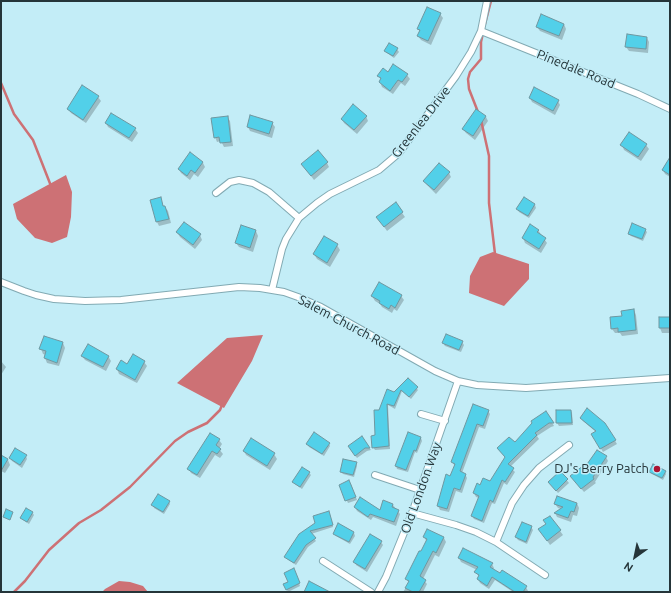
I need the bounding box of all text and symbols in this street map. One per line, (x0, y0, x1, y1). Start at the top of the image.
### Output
street label: Pinedale Road (534, 46, 618, 92)
street label: Greenlea Drive (388, 83, 454, 161)
street label: Salem Church Road (296, 292, 402, 358)
street label: Old London Way (397, 440, 445, 536)
place label: DJ's Berry Patch (554, 461, 649, 477)
marker: DJ's Berry Patch (652, 464, 662, 474)
north arrow (615, 537, 655, 577)
text: N (622, 560, 635, 574)

